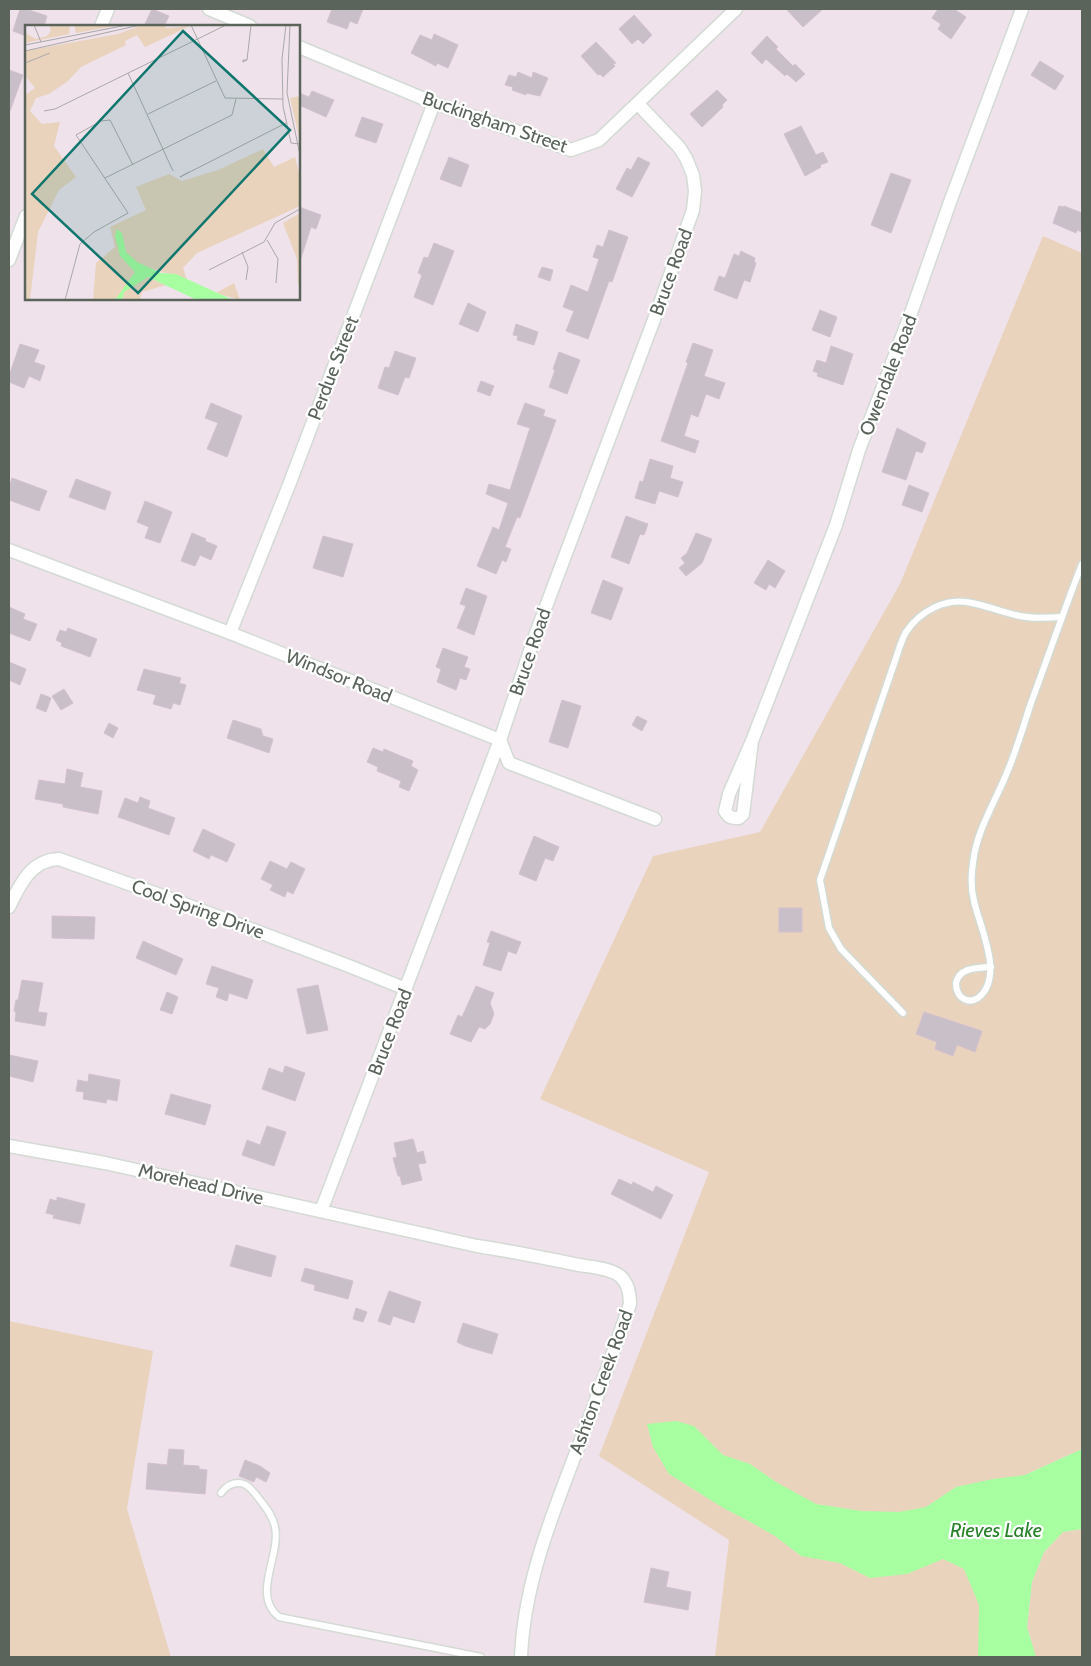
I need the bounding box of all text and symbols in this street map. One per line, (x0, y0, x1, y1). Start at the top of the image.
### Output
inset map (25, 25, 300, 300)
street label: Buckingham Street (420, 86, 571, 158)
street label: Bruce Road (645, 225, 697, 319)
street label: Owendale Road (854, 311, 922, 439)
street label: Perdue Street (303, 312, 364, 423)
street label: Bruce Road (504, 605, 556, 699)
street label: Windsor Road (282, 644, 396, 708)
street label: Cool Spring Drive (128, 874, 268, 944)
street label: Bruce Road (363, 985, 417, 1079)
street label: Morehead Drive (136, 1158, 266, 1210)
street label: Ashton Creek Road (564, 1307, 638, 1457)
water label: Rieves Lake (950, 1518, 1042, 1542)

